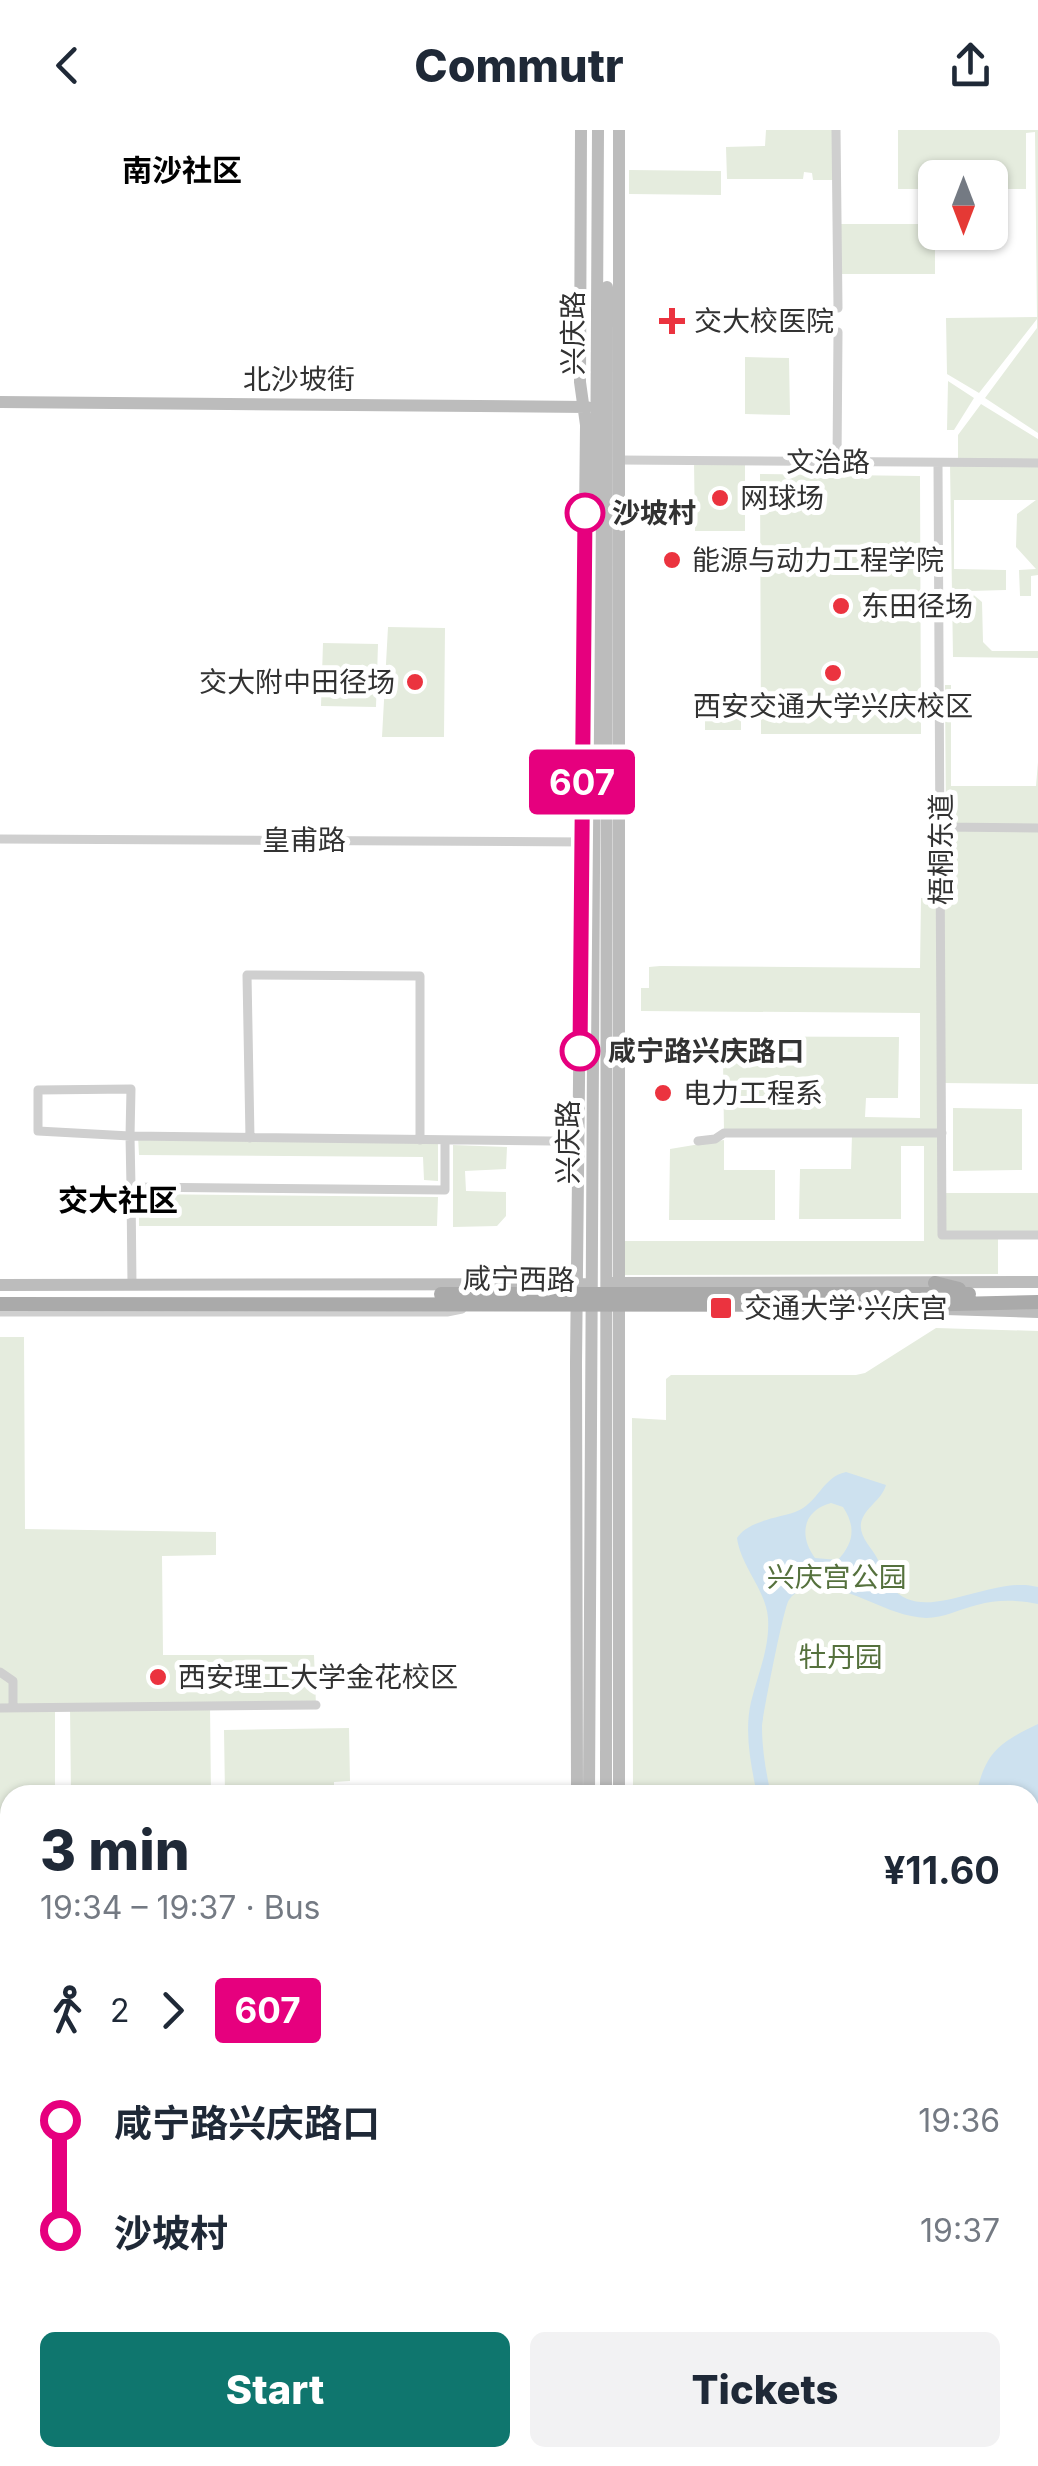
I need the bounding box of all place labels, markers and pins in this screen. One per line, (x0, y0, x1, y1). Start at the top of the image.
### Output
place label: 交大校医院 (694, 304, 834, 338)
marker: 交大校医院 (659, 308, 685, 334)
place label: 网球场 (740, 481, 824, 515)
marker: 网球场 (709, 487, 731, 509)
marker: 沙坡村 (566, 494, 604, 532)
place label: 沙坡村 (612, 496, 696, 530)
place label: 能源与动力工程学院 (692, 543, 944, 577)
marker: 能源与动力工程学院 (661, 549, 683, 571)
place label: 东田径场 (861, 589, 973, 623)
marker: 东田径场 (830, 595, 852, 617)
marker: 西安交通大学兴庆校区 (822, 662, 844, 684)
place label: 交大附中田径场 (199, 665, 395, 699)
marker: 交大附中田径场 (404, 671, 426, 693)
place label: 西安交通大学兴庆校区 (693, 689, 973, 723)
marker: 咸宁路兴庆路口 (561, 1032, 599, 1070)
place label: 咸宁路兴庆路口 (608, 1034, 804, 1068)
place label: 电力工程系 (683, 1076, 823, 1110)
marker: 电力工程系 (652, 1082, 674, 1104)
place label: 交通大学·兴庆宫 (744, 1291, 948, 1325)
marker: 交通大学·兴庆宫 (708, 1295, 734, 1321)
place label: 西安理工大学金花校区 (178, 1660, 458, 1694)
marker: 西安理工大学金花校区 (147, 1666, 169, 1688)

